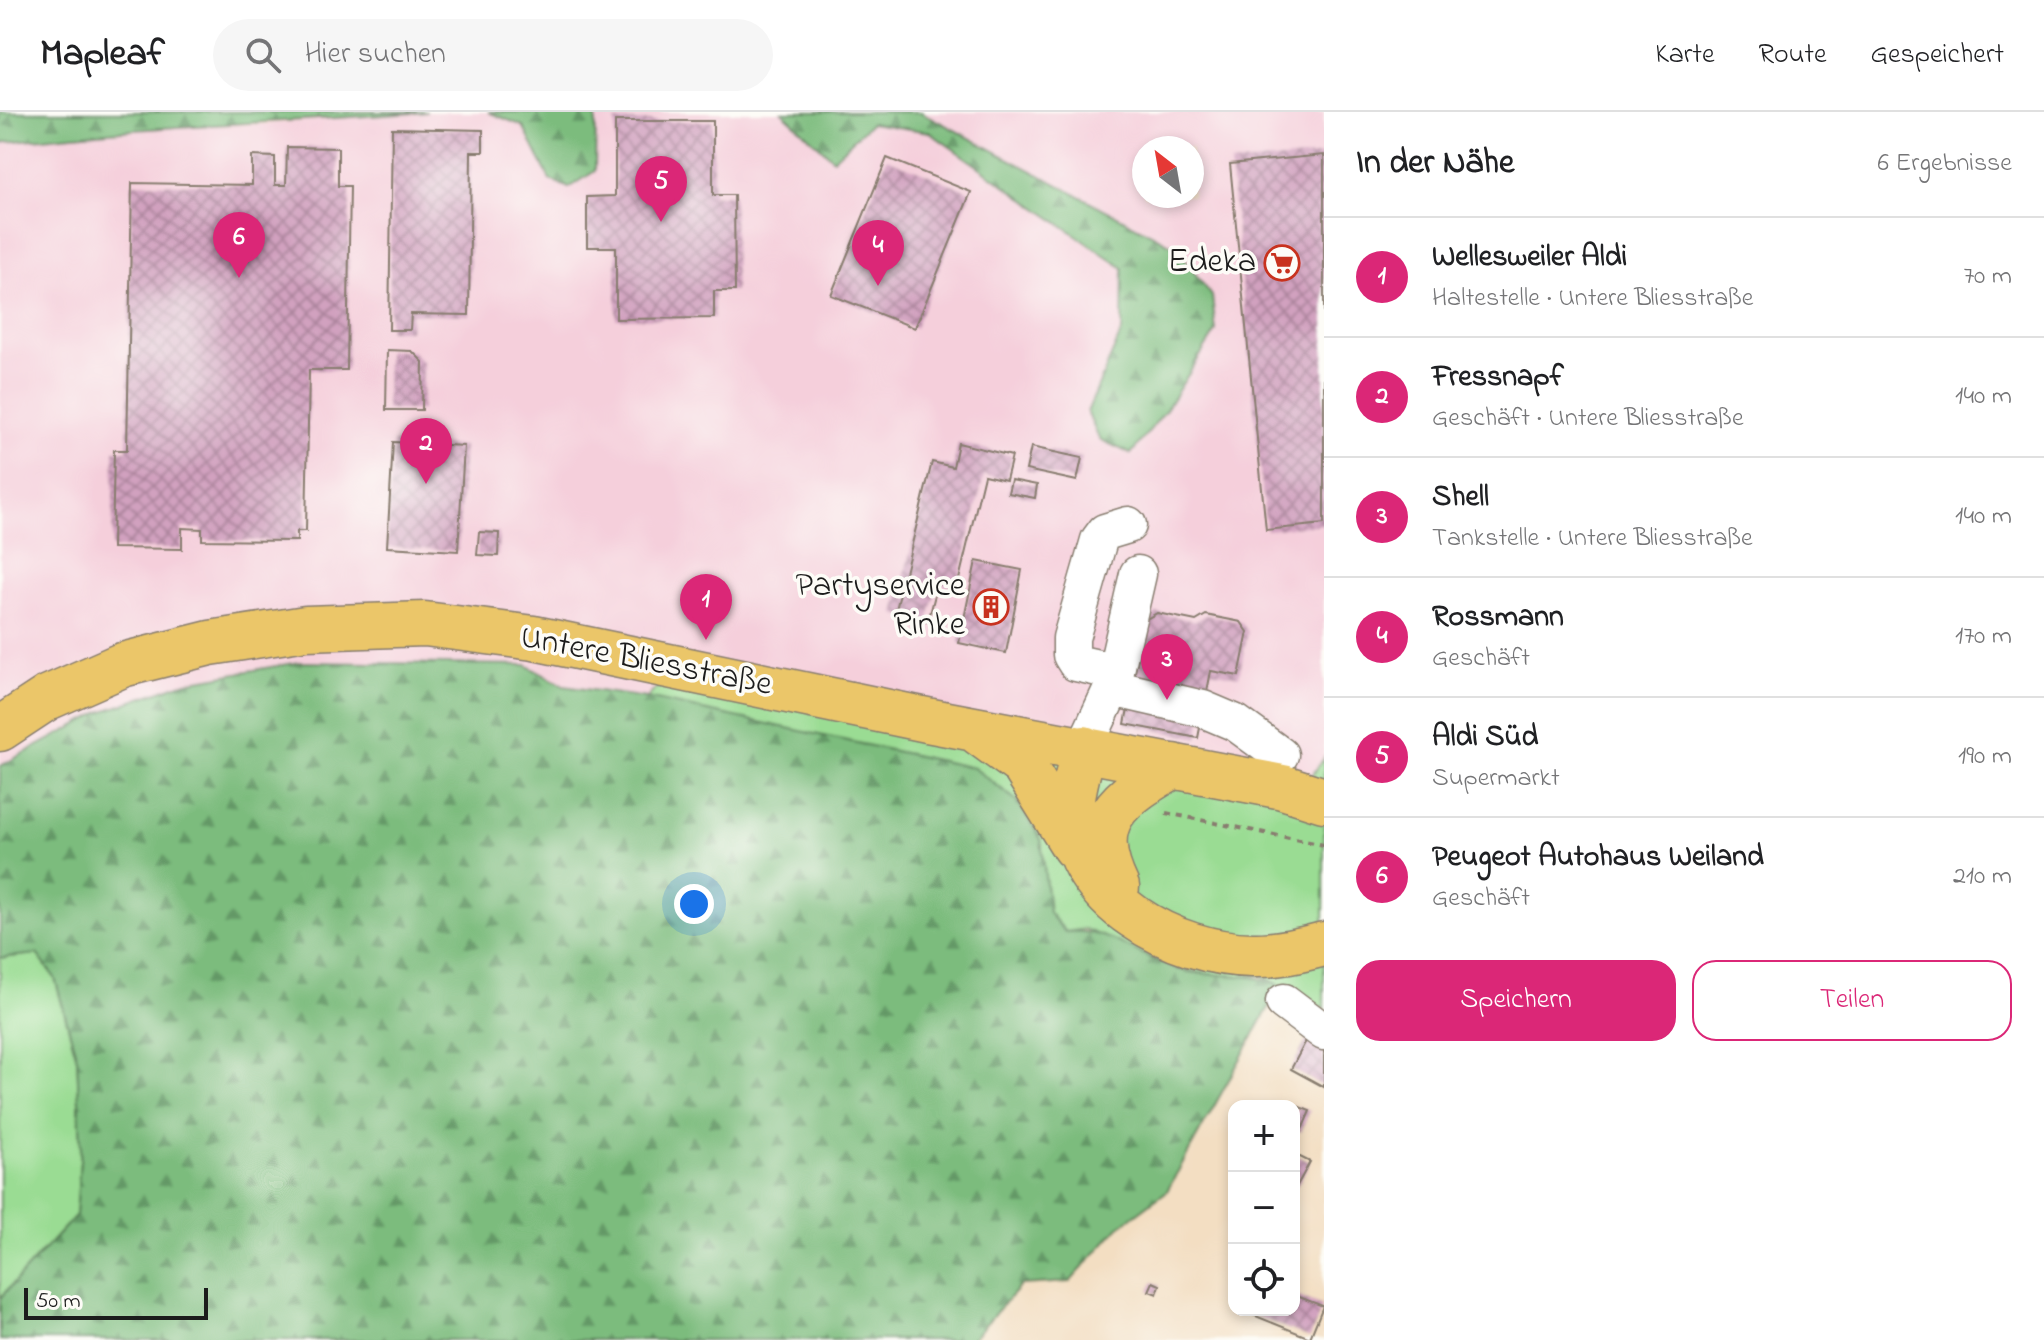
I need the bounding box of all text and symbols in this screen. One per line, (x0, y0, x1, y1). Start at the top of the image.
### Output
search box (213, 19, 773, 91)
text: Mapleaf (40, 27, 165, 83)
icon: search (241, 33, 285, 77)
text: Hier suchen (305, 33, 446, 77)
text: Karte (1655, 35, 1715, 76)
text: Route (1759, 35, 1826, 76)
text: Gespeichert (1870, 35, 2004, 76)
north arrow (1132, 136, 1204, 208)
text: In der Nähe (1356, 139, 1514, 189)
text: 6 Ergebnisse (1878, 145, 2012, 183)
pin: 5 (635, 156, 687, 222)
pin: 6 (213, 212, 265, 278)
pin: 4 (852, 220, 904, 286)
text: Wellesweiler Aldi (1432, 236, 1627, 280)
place label: Edeka (1168, 238, 1256, 288)
supermarket icon: Edeka (1263, 244, 1301, 282)
text: 1 (1378, 258, 1386, 296)
text: 70 m (1963, 258, 2012, 296)
text: Haltestelle · Untere Bliesstraße (1432, 280, 1753, 318)
text: Fressnapf (1432, 356, 1564, 400)
text: 2 (1376, 378, 1388, 416)
text: 140 m (1955, 378, 2012, 416)
text: Geschäft · Untere Bliesstraße (1432, 400, 1744, 438)
pin: 2 (400, 418, 452, 484)
text: Shell (1432, 476, 1489, 520)
text: 3 (1377, 498, 1387, 536)
text: 140 m (1955, 498, 2012, 536)
text: Tankstelle · Untere Bliesstraße (1432, 520, 1753, 558)
place label: Partyservice Rinke (795, 562, 966, 651)
pin: 1 (680, 574, 732, 640)
building icon: Partyservice Rinke (972, 588, 1010, 626)
text: Rossmann (1432, 596, 1564, 640)
street label: Untere Bliesstraße (516, 613, 777, 711)
text: 4 (1377, 618, 1387, 656)
text: 170 m (1955, 618, 2012, 656)
pin: 3 (1141, 634, 1193, 700)
text: Geschäft (1432, 640, 1530, 678)
text: Aldi Süd (1432, 716, 1538, 760)
text: 5 (1375, 738, 1389, 776)
text: 190 m (1958, 738, 2012, 776)
text: Supermarkt (1432, 760, 1560, 798)
text: Peugeot Autohaus Weiland (1432, 836, 1764, 880)
text: 6 (1376, 858, 1388, 896)
text: 210 m (1953, 858, 2012, 896)
text: Geschäft (1432, 880, 1530, 918)
your location (674, 884, 714, 924)
button: Speichern (1356, 960, 1676, 1041)
button: Teilen (1692, 960, 2012, 1041)
map controls (1228, 1100, 1300, 1316)
button: + (1228, 1100, 1300, 1172)
button: − (1228, 1172, 1300, 1244)
button: locate (1228, 1244, 1300, 1316)
scale bar (24, 1284, 208, 1320)
text: 50 m (36, 1286, 81, 1318)

